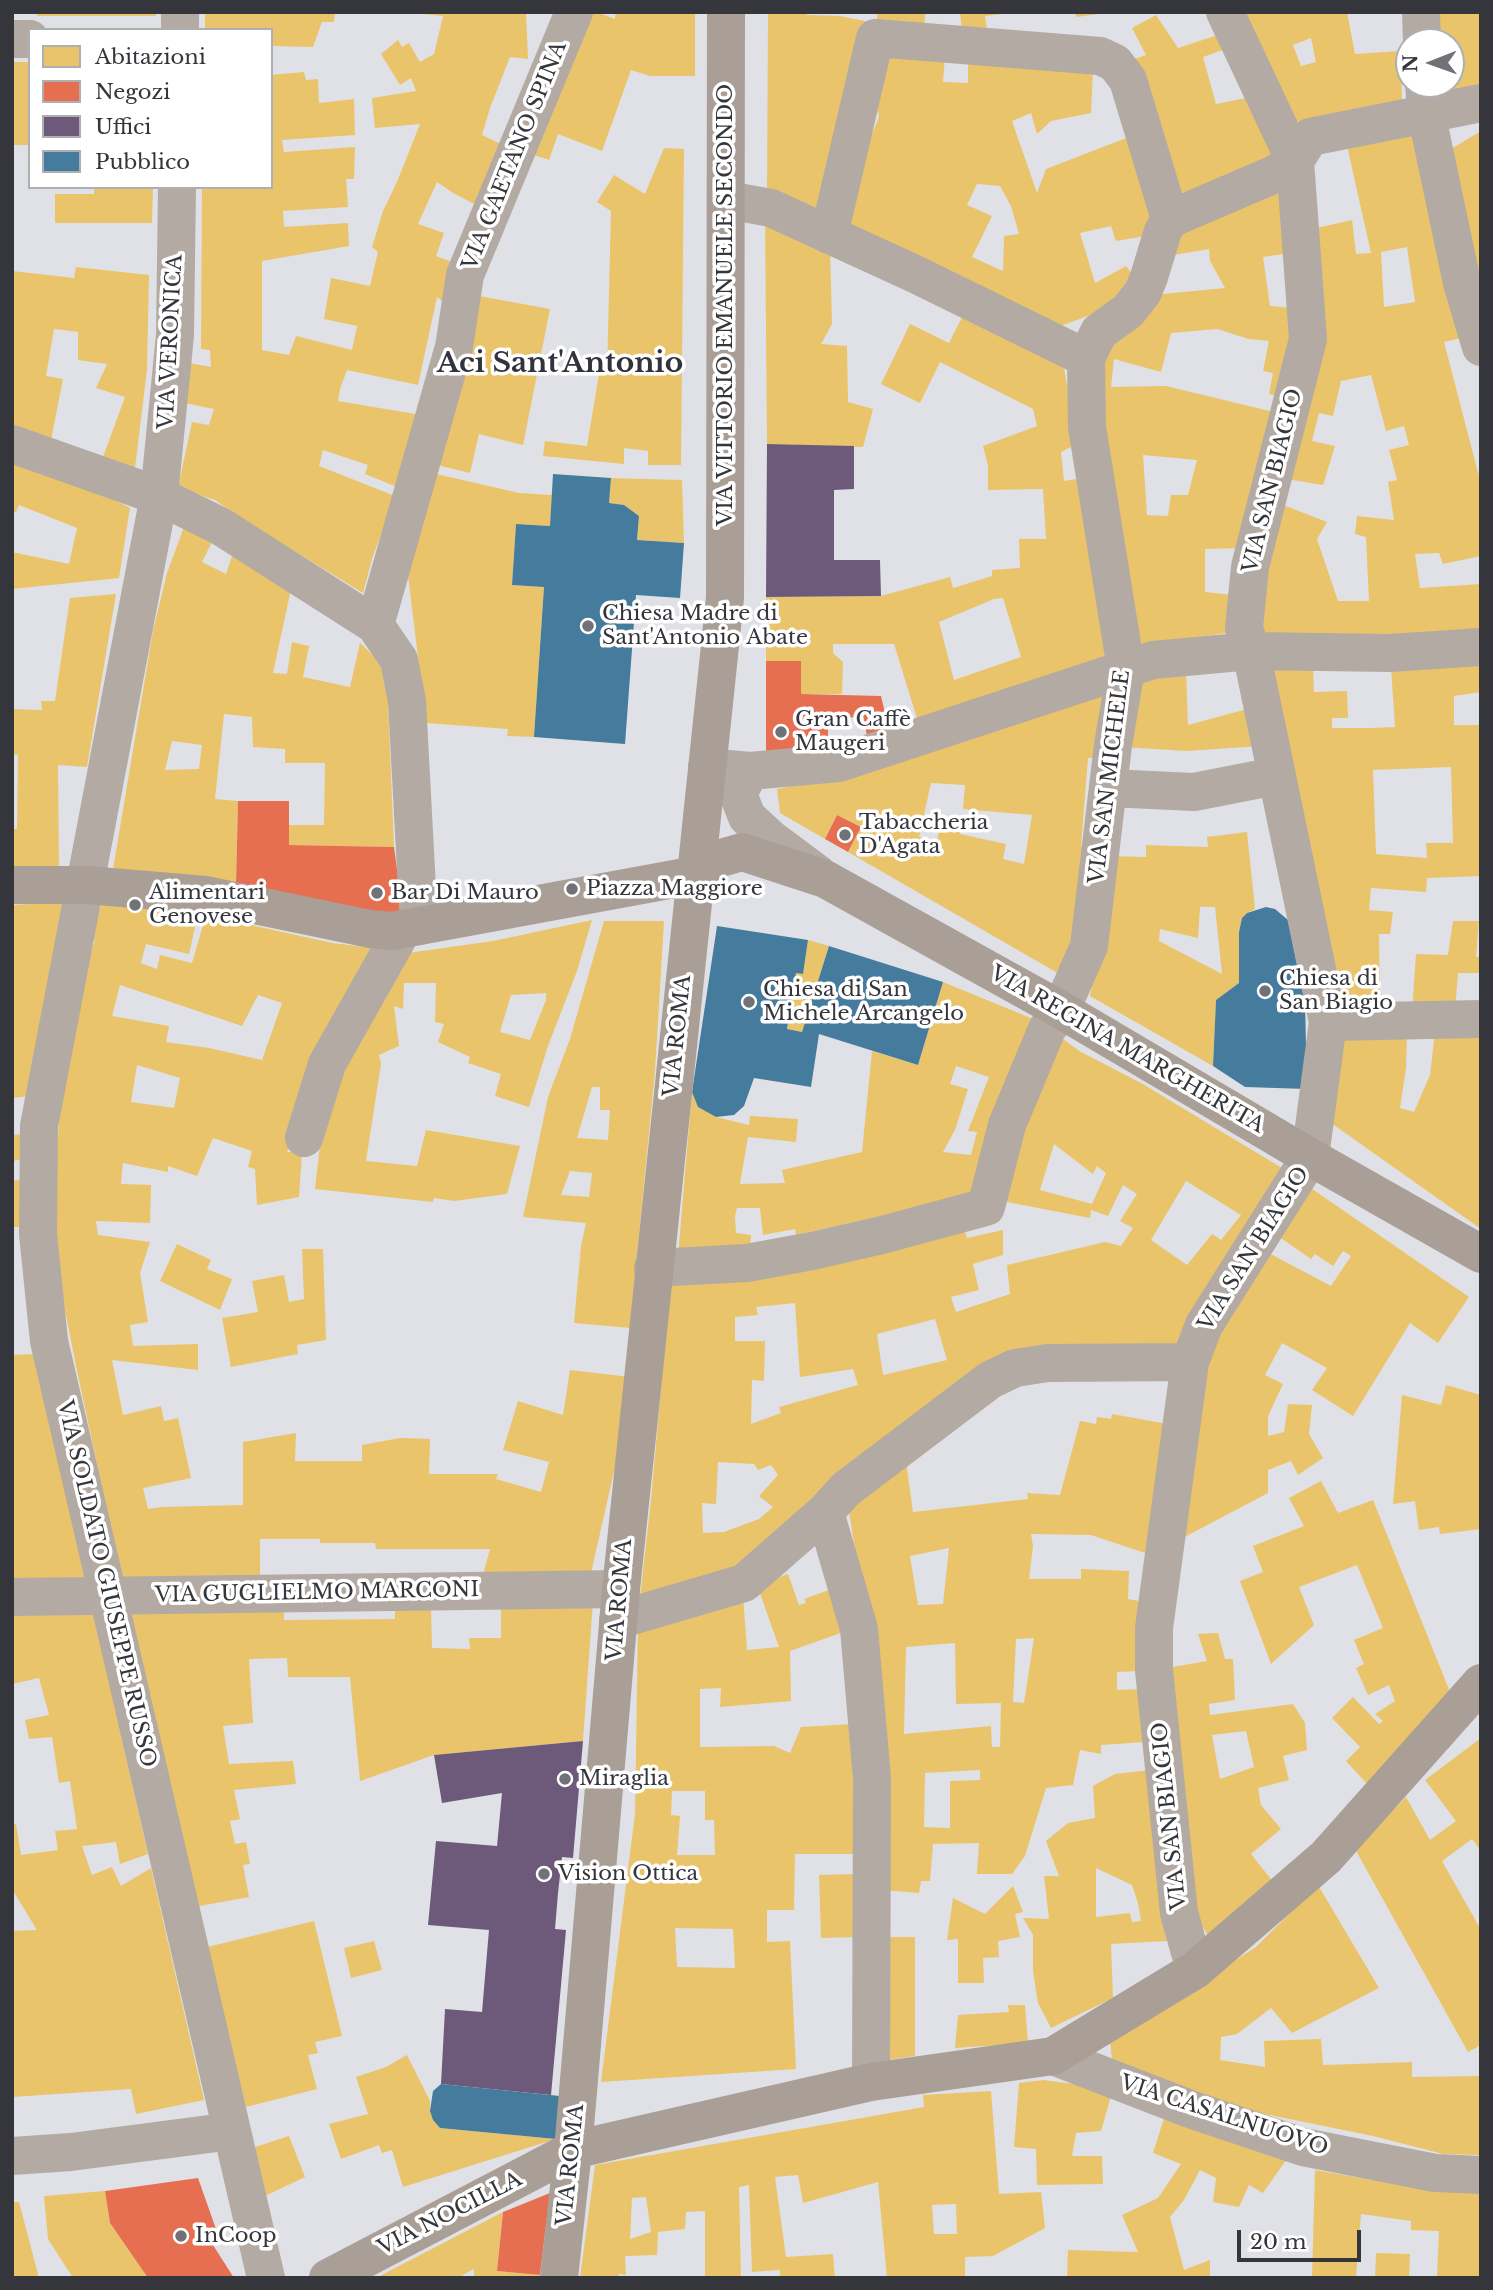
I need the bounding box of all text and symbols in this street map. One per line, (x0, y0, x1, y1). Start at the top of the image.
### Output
legend (28, 28, 273, 189)
north arrow (1395, 28, 1465, 98)
street label: VIA GAETANO SPINA (458, 38, 572, 274)
text: Abitazioni (95, 44, 206, 70)
text: N (1399, 54, 1422, 72)
text: Negozi (95, 79, 170, 105)
street label: VIA VITTORIO EMANUELE SECONDO (713, 84, 739, 526)
text: Uffici (95, 114, 152, 140)
text: Pubblico (95, 149, 190, 175)
street label: VIA VERONICA (154, 254, 188, 430)
district label: Aci Sant'Antonio (437, 347, 683, 381)
street label: VIA SAN BIAGIO (1238, 386, 1308, 576)
place label: Chiesa Madre di Sant'Antonio Abate (602, 601, 808, 651)
marker: Chiesa Madre di Sant'Antonio Abate (580, 618, 596, 634)
street label: VIA SAN MICHELE (1084, 669, 1136, 885)
place label: Gran Caffè Maugeri (795, 707, 911, 757)
marker: Gran Caffè Maugeri (773, 724, 789, 740)
place label: Tabaccheria D'Agata (859, 810, 988, 860)
marker: Tabaccheria D'Agata (837, 827, 853, 843)
place label: Piazza Maggiore (586, 876, 763, 902)
place label: Alimentari Genovese (149, 880, 265, 930)
place label: Bar Di Mauro (391, 880, 539, 906)
marker: Piazza Maggiore (564, 881, 580, 897)
marker: Bar Di Mauro (369, 885, 385, 901)
marker: Alimentari Genovese (127, 897, 143, 913)
street label: VIA REGINA MARGHERITA (985, 961, 1269, 1139)
place label: Chiesa di San Biagio (1279, 966, 1393, 1016)
street label: VIA ROMA (659, 974, 697, 1098)
place label: Chiesa di San Michele Arcangelo (763, 977, 964, 1027)
marker: Chiesa di San Biagio (1257, 983, 1273, 999)
marker: Chiesa di San Michele Arcangelo (741, 994, 757, 1010)
street label: VIA SAN BIAGIO (1193, 1162, 1315, 1336)
street label: VIA SOLDATO GIUSEPPE RUSSO (51, 1398, 161, 1770)
street label: VIA ROMA (602, 1538, 638, 1662)
street label: VIA GUGLIELMO MARCONI (155, 1578, 479, 1608)
street label: VIA SAN BIAGIO (1148, 1721, 1192, 1911)
place label: Miraglia (579, 1766, 669, 1792)
marker: Miraglia (557, 1771, 573, 1787)
place label: Vision Ottica (558, 1861, 698, 1887)
marker: Vision Ottica (536, 1866, 552, 1882)
street label: VIA CASALNUOVO (1117, 2071, 1331, 2161)
street label: VIA ROMA (552, 2103, 590, 2227)
street label: VIA NOCILLA (374, 2167, 526, 2261)
scale bar (1241, 2216, 1365, 2260)
place label: InCoop (195, 2223, 277, 2249)
marker: InCoop (173, 2228, 189, 2244)
text: 20 m (1250, 2229, 1307, 2255)

